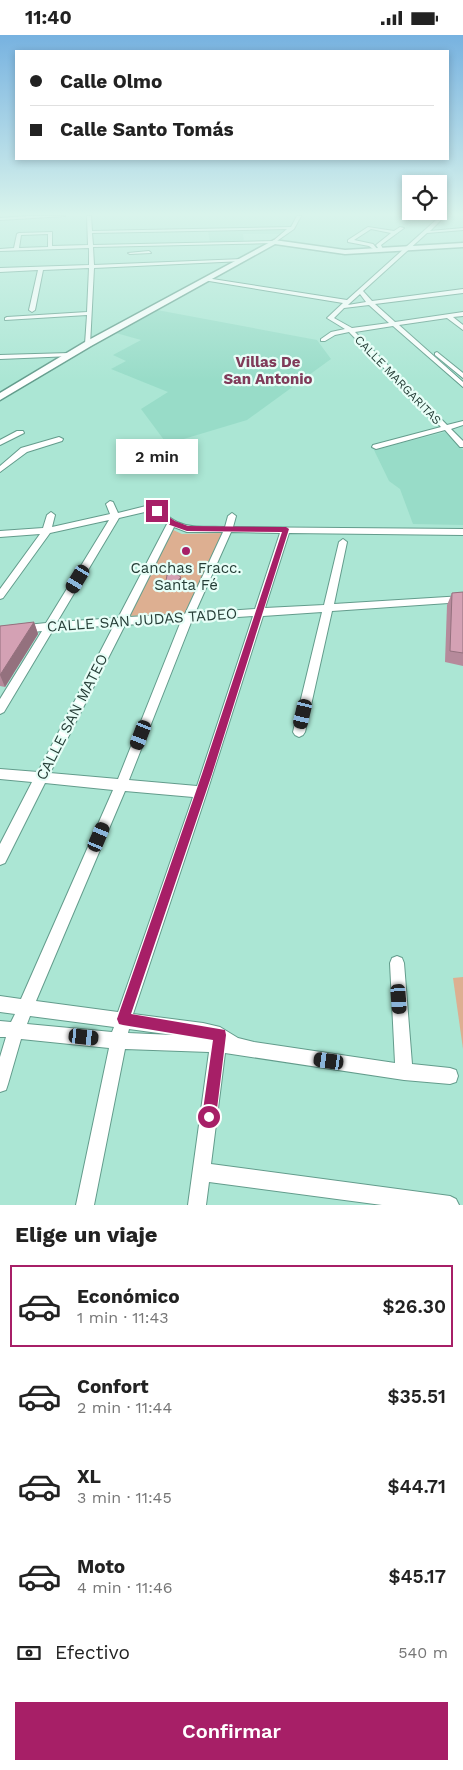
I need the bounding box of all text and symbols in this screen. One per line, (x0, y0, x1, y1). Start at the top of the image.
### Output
text: 11:40 (25, 6, 72, 29)
text: Calle Olmo (60, 70, 162, 93)
text: Calle Santo Tomás (60, 118, 234, 141)
map controls (402, 175, 447, 220)
button: locate (402, 175, 447, 220)
street label: CALLE MARGARITAS (352, 333, 444, 427)
district label: Villas De San Antonio (223, 353, 313, 388)
callout: 2 min (116, 439, 198, 473)
text: 2 min (135, 447, 179, 466)
route end (146, 500, 168, 522)
marker: Canchas Fracc. Santa Fé (180, 545, 192, 557)
place label: Canchas Fracc. Santa Fé (131, 559, 242, 594)
car (63, 562, 92, 596)
street label: CALLE SAN JUDAS TADEO (46, 604, 238, 636)
street label: CALLE SAN MATEO (32, 651, 112, 783)
car (292, 698, 313, 730)
car (128, 718, 153, 752)
car (86, 820, 111, 854)
car (390, 984, 407, 1014)
car (68, 1028, 99, 1046)
car (313, 1051, 344, 1071)
route start (198, 1106, 220, 1128)
text: Elige un viaje (15, 1222, 158, 1247)
icon: car (17, 1284, 62, 1329)
text: Económico (77, 1285, 180, 1308)
text: $26.30 (382, 1295, 446, 1318)
text: 1 min · 11:43 (77, 1308, 169, 1327)
icon: car (17, 1374, 62, 1419)
text: Confort (77, 1375, 148, 1398)
text: $35.51 (387, 1385, 446, 1408)
text: 2 min · 11:44 (77, 1398, 172, 1417)
icon: car (17, 1464, 62, 1509)
text: XL (77, 1465, 101, 1488)
text: $44.71 (388, 1475, 446, 1498)
text: 3 min · 11:45 (77, 1488, 172, 1507)
icon: car (17, 1554, 62, 1599)
text: Moto (77, 1555, 125, 1578)
text: $45.17 (388, 1565, 446, 1588)
text: 4 min · 11:46 (77, 1578, 173, 1597)
icon: cash (15, 1639, 43, 1667)
text: Efectivo (55, 1641, 130, 1664)
text: 540 m (398, 1643, 448, 1662)
button: Confirmar (15, 1702, 448, 1760)

